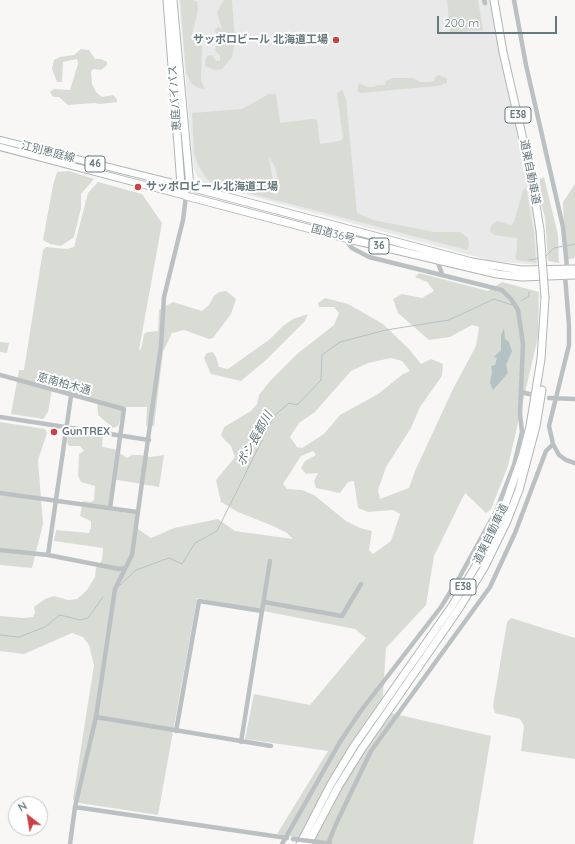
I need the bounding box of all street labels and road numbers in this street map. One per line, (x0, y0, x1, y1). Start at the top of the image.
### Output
street label: 恵庭バイパス (166, 65, 184, 131)
road number: E38 (505, 107, 531, 123)
street label: 道東自動車道 (517, 138, 543, 206)
street label: 江別恵庭線 (20, 139, 76, 165)
road number: 46 (85, 156, 105, 172)
street label: 国道36号 (310, 222, 356, 246)
road number: 36 (369, 238, 389, 254)
street label: 恵南柏木通 (36, 371, 92, 397)
street label: 道東自動車道 (471, 501, 511, 567)
road number: E38 (450, 579, 476, 595)

